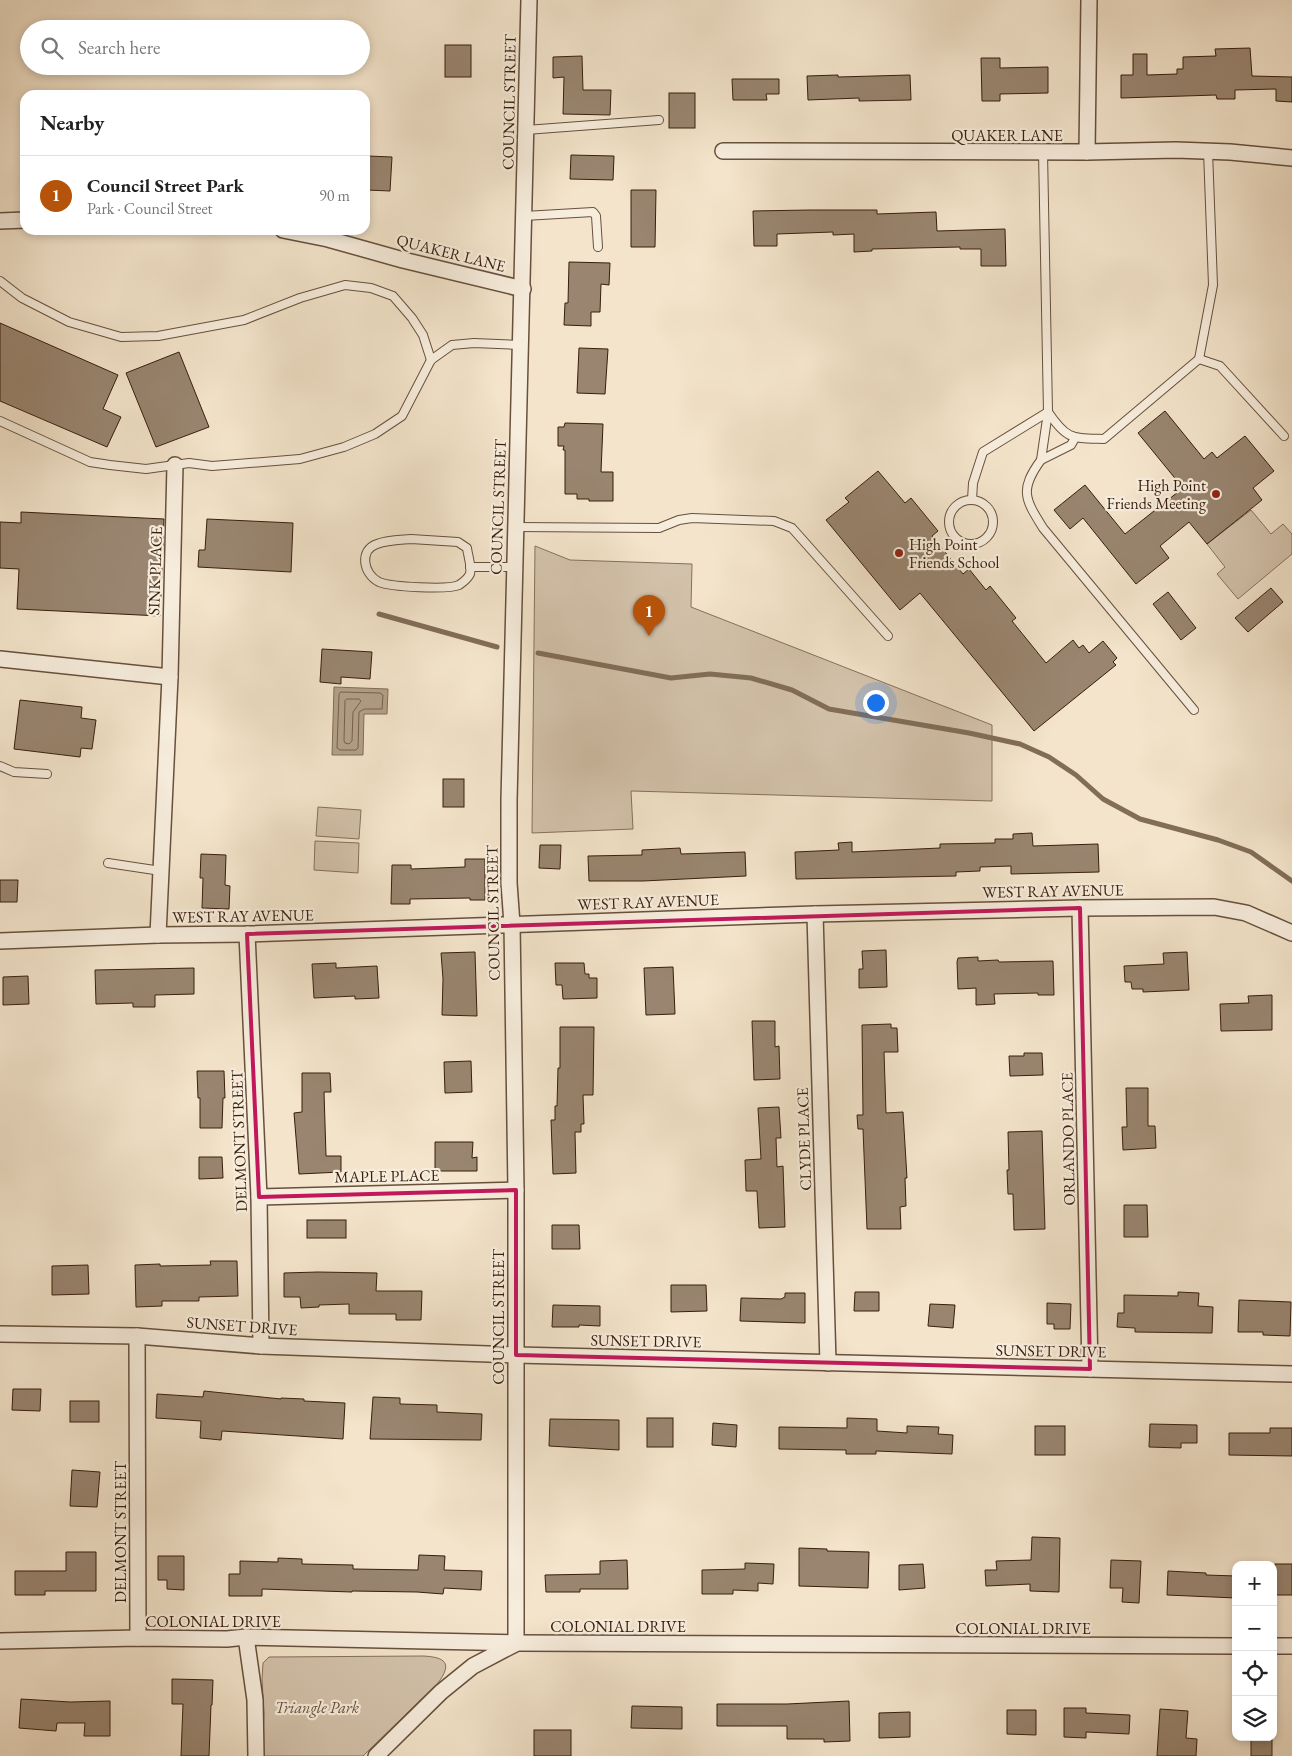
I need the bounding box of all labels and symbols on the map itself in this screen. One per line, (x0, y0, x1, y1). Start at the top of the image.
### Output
street label: COUNCIL STREET (497, 34, 521, 170)
street label: QUAKER LANE (951, 125, 1063, 146)
street label: QUAKER LANE (394, 229, 508, 277)
street label: COUNCIL STREET (485, 439, 511, 575)
place label: High Point Friends Meeting (1107, 475, 1207, 514)
marker: High Point Friends Meeting (1210, 488, 1222, 500)
street label: SINK PLACE (143, 526, 167, 616)
place label: High Point Friends School (909, 534, 999, 573)
marker: High Point Friends School (893, 547, 905, 559)
pin: 1 (633, 595, 665, 636)
your location (863, 690, 889, 716)
street label: COUNCIL STREET (481, 845, 505, 981)
street label: WEST RAY AVENUE (982, 879, 1124, 903)
street label: WEST RAY AVENUE (577, 889, 719, 915)
street label: WEST RAY AVENUE (172, 904, 314, 928)
street label: DELMONT STREET (226, 1069, 252, 1212)
street label: ORLANDO PLACE (1056, 1072, 1080, 1206)
street label: CLYDE PLACE (792, 1087, 816, 1191)
street label: MAPLE PLACE (334, 1165, 440, 1187)
street label: COUNCIL STREET (488, 1249, 509, 1385)
street label: SUNSET DRIVE (186, 1312, 298, 1340)
street label: SUNSET DRIVE (590, 1330, 702, 1352)
street label: SUNSET DRIVE (995, 1340, 1107, 1362)
street label: DELMONT STREET (110, 1461, 131, 1603)
street label: COLONIAL DRIVE (145, 1611, 281, 1632)
street label: COLONIAL DRIVE (550, 1616, 686, 1637)
street label: COLONIAL DRIVE (955, 1618, 1091, 1639)
park label: Triangle Park (275, 1697, 360, 1718)

